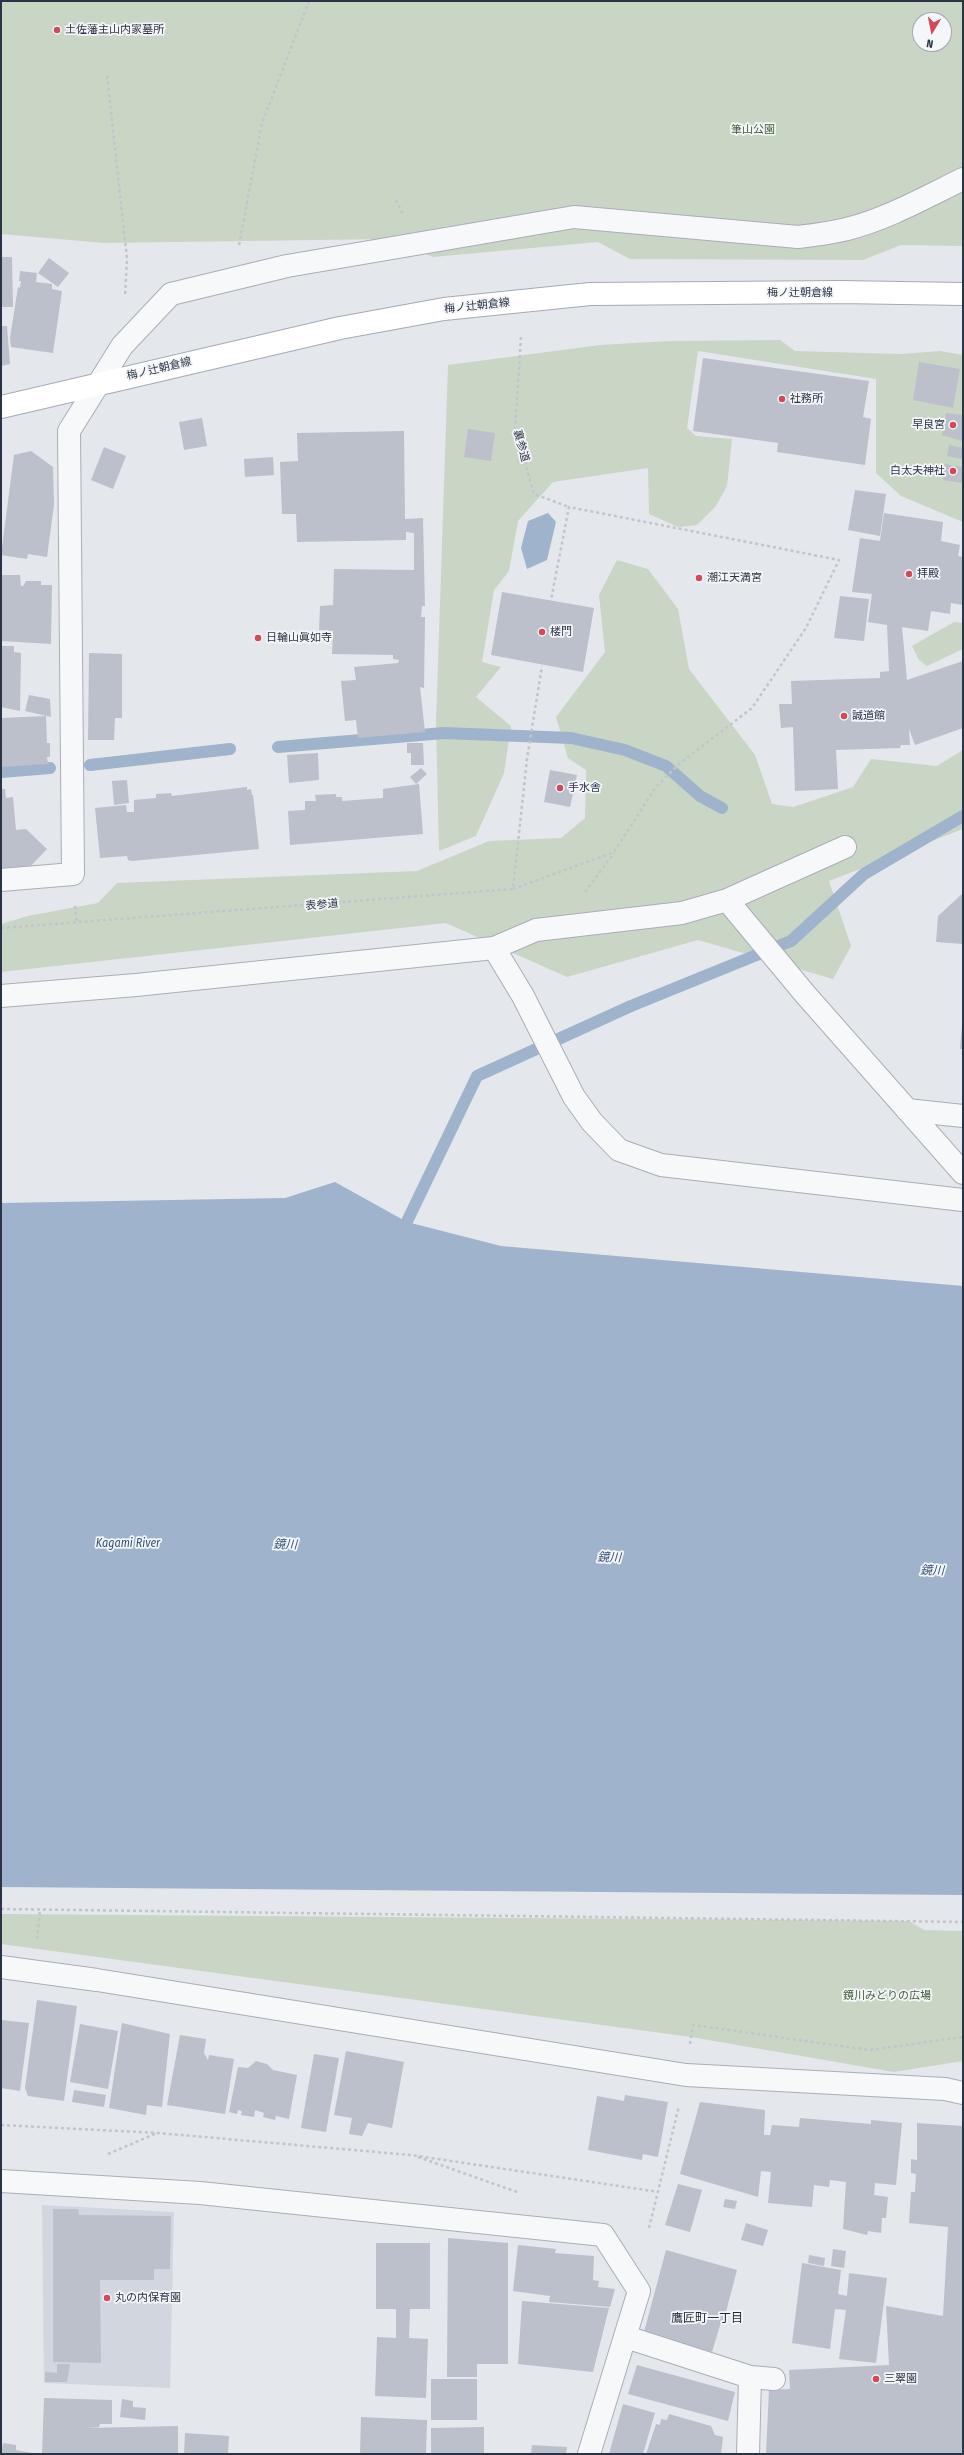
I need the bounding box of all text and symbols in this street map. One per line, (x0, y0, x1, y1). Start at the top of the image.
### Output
north arrow (912, 12, 952, 52)
place label: 土佐藩主山内家墓所 (65, 23, 164, 37)
marker: 土佐藩主山内家墓所 (52, 25, 62, 35)
text: N (926, 36, 934, 50)
park label: 筆山公園 (731, 123, 775, 137)
street label: 梅ノ辻朝倉線 (767, 286, 833, 300)
street label: 梅ノ辻朝倉線 (443, 296, 511, 316)
street label: 梅ノ辻朝倉線 (125, 355, 193, 383)
place label: 社務所 (790, 392, 823, 406)
marker: 社務所 (777, 394, 787, 404)
place label: 早良宮 (912, 418, 945, 432)
marker: 早良宮 (948, 420, 958, 430)
street label: 裏参道 (510, 428, 532, 464)
place label: 白太夫神社 (890, 464, 945, 478)
marker: 白太夫神社 (948, 466, 958, 476)
place label: 拝殿 (917, 567, 939, 581)
marker: 拝殿 (904, 569, 914, 579)
place label: 潮江天満宮 (707, 571, 762, 585)
marker: 潮江天満宮 (694, 573, 704, 583)
place label: 楼門 (550, 625, 572, 639)
marker: 楼門 (537, 627, 547, 637)
place label: 日輪山眞如寺 (266, 631, 332, 645)
marker: 日輪山眞如寺 (253, 633, 263, 643)
place label: 誠道館 (852, 709, 885, 723)
marker: 誠道館 (839, 711, 849, 721)
place label: 手水舎 (568, 781, 601, 795)
marker: 手水舎 (555, 783, 565, 793)
street label: 表参道 (305, 897, 339, 913)
water label: Kagami River (96, 1537, 160, 1551)
water label: 鏡川 (273, 1537, 297, 1553)
water label: 鏡川 (597, 1550, 621, 1566)
water label: 鏡川 (920, 1563, 944, 1579)
park label: 鏡川みどりの広場 (843, 1989, 931, 2003)
place label: 丸の内保育園 (115, 2291, 181, 2305)
marker: 丸の内保育園 (102, 2293, 112, 2303)
district label: 鷹匠町一丁目 (671, 2312, 743, 2326)
place label: 三翠園 (884, 2372, 917, 2386)
marker: 三翠園 (871, 2374, 881, 2384)

